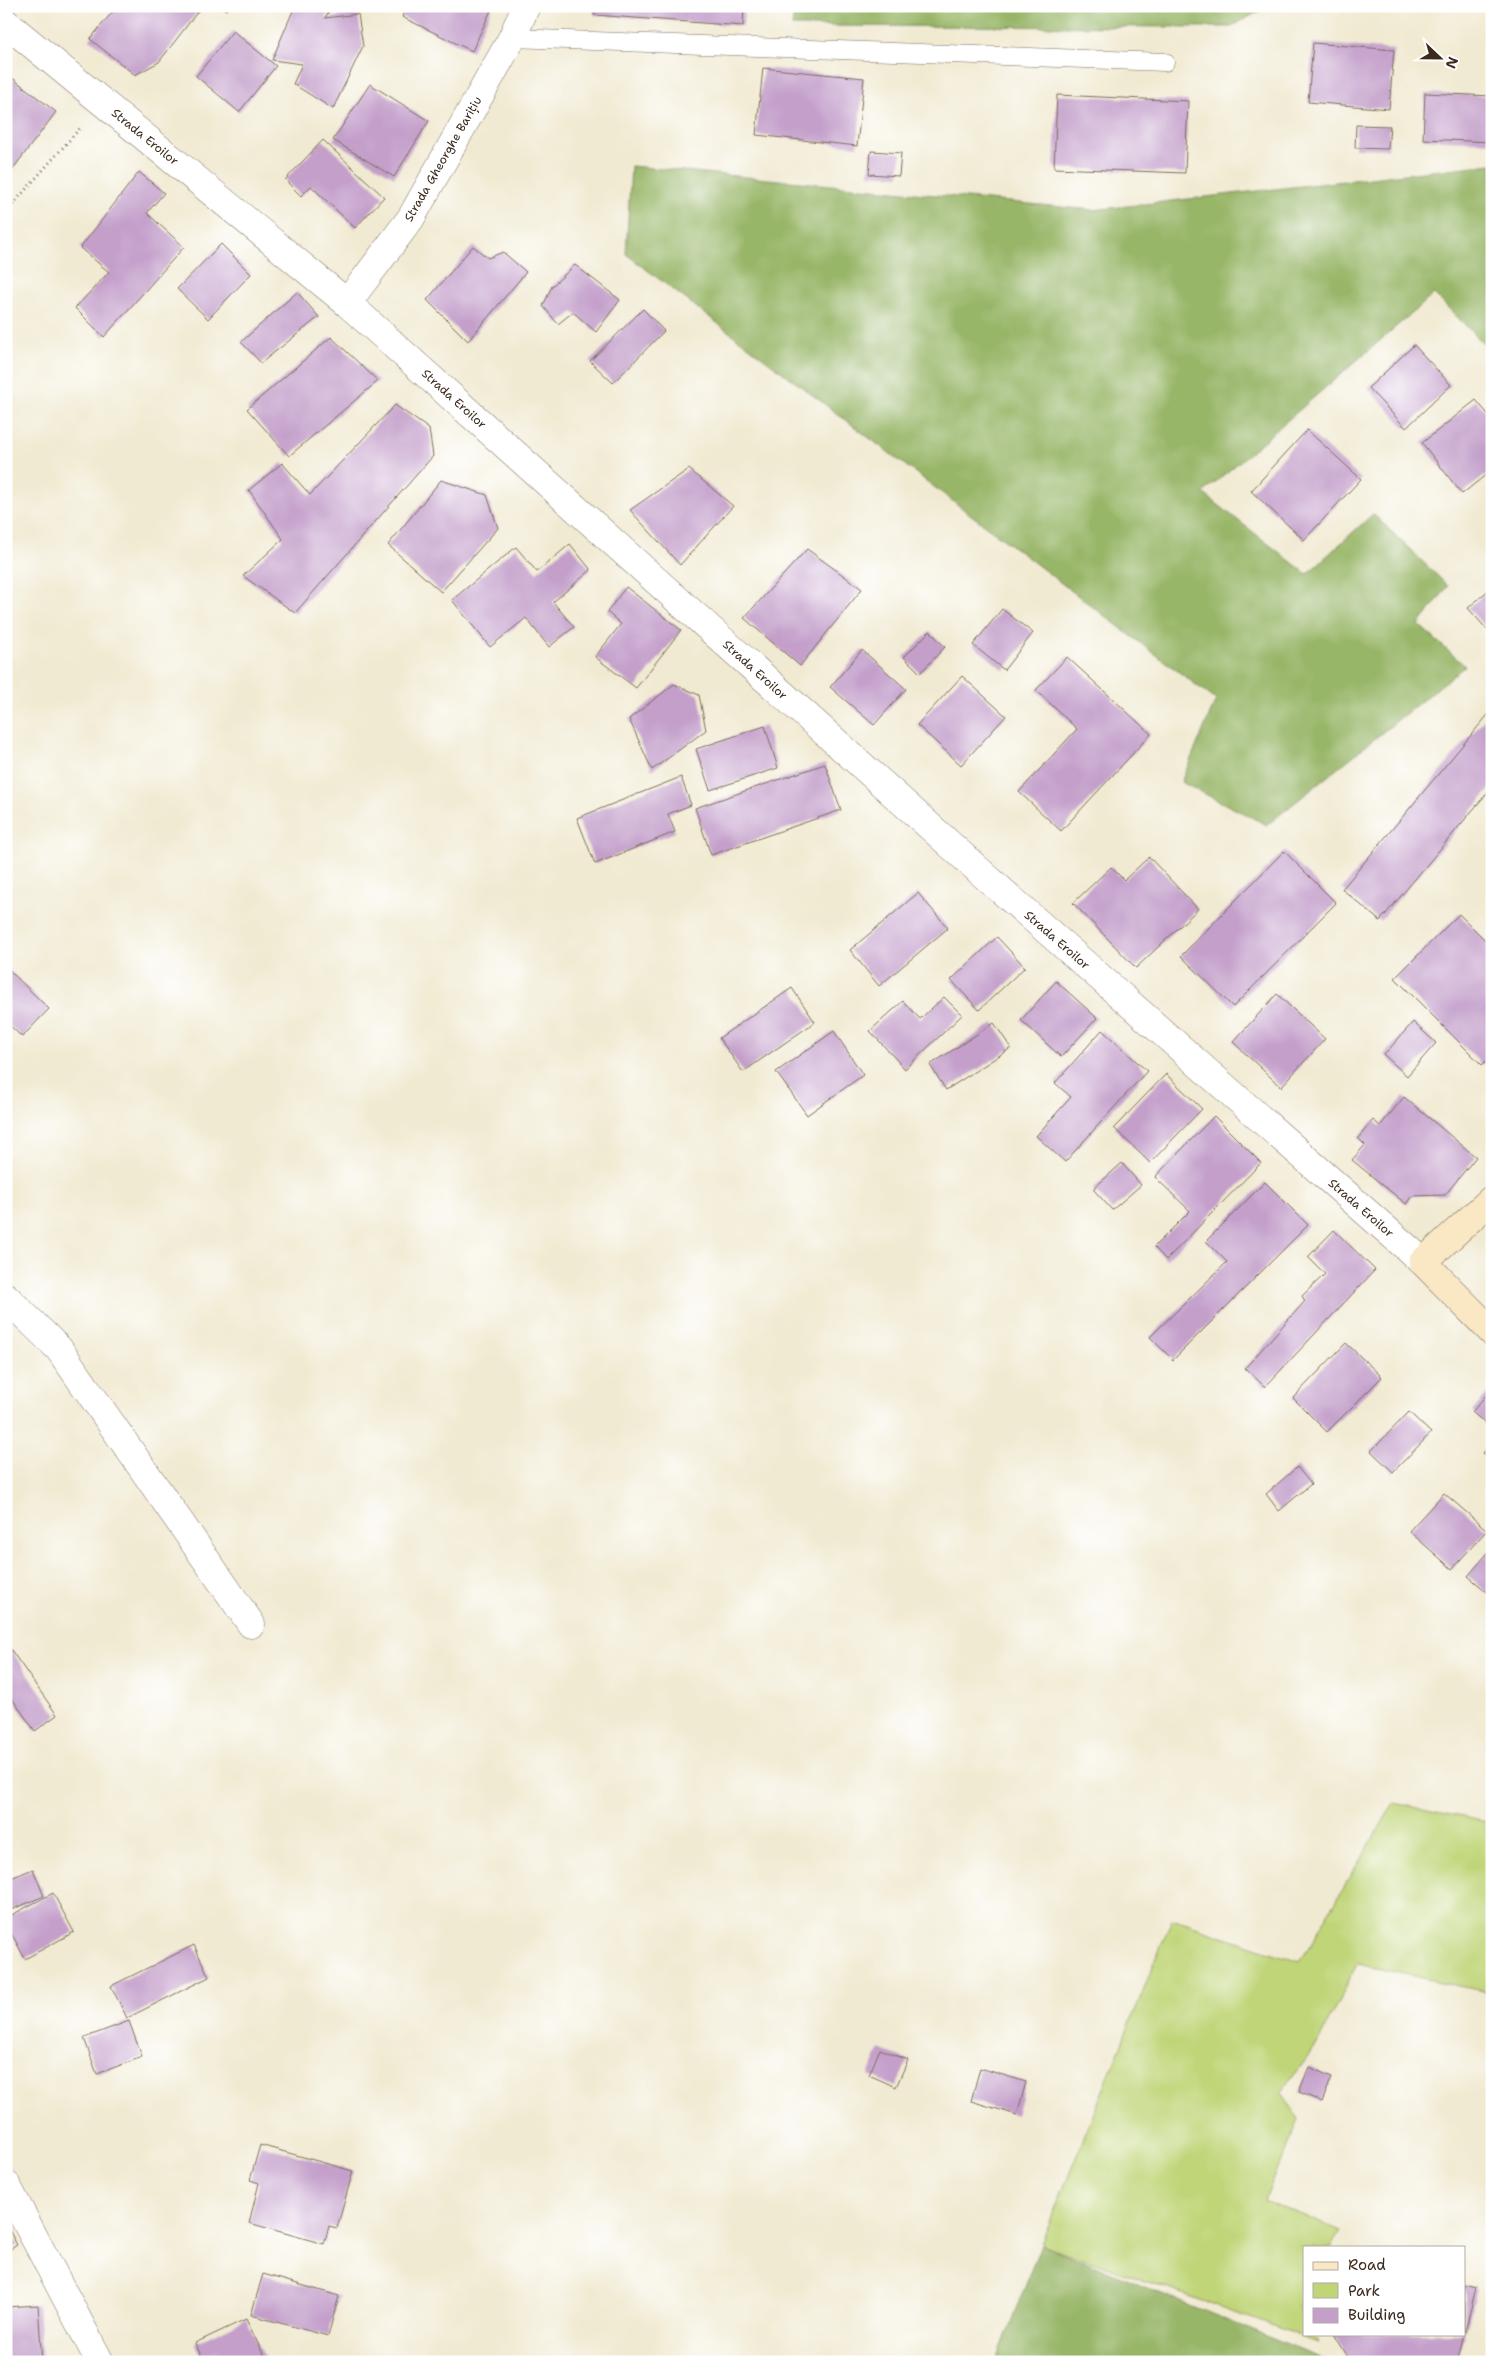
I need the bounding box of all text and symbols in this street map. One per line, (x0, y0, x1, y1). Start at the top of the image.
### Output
north arrow (1416, 32, 1466, 82)
text: N (1442, 54, 1462, 71)
street label: Strada Gheorghe Barițiu (401, 93, 485, 224)
street label: Strada Eroilor (108, 105, 182, 169)
street label: Strada Eroilor (418, 366, 490, 433)
street label: Strada Eroilor (719, 637, 791, 704)
street label: Strada Eroilor (1021, 907, 1093, 973)
street label: Strada Eroilor (1325, 1175, 1397, 1241)
legend (1303, 2246, 1466, 2336)
text: Road (1348, 2255, 1386, 2275)
text: Park (1348, 2281, 1380, 2301)
text: Building (1348, 2305, 1405, 2325)

